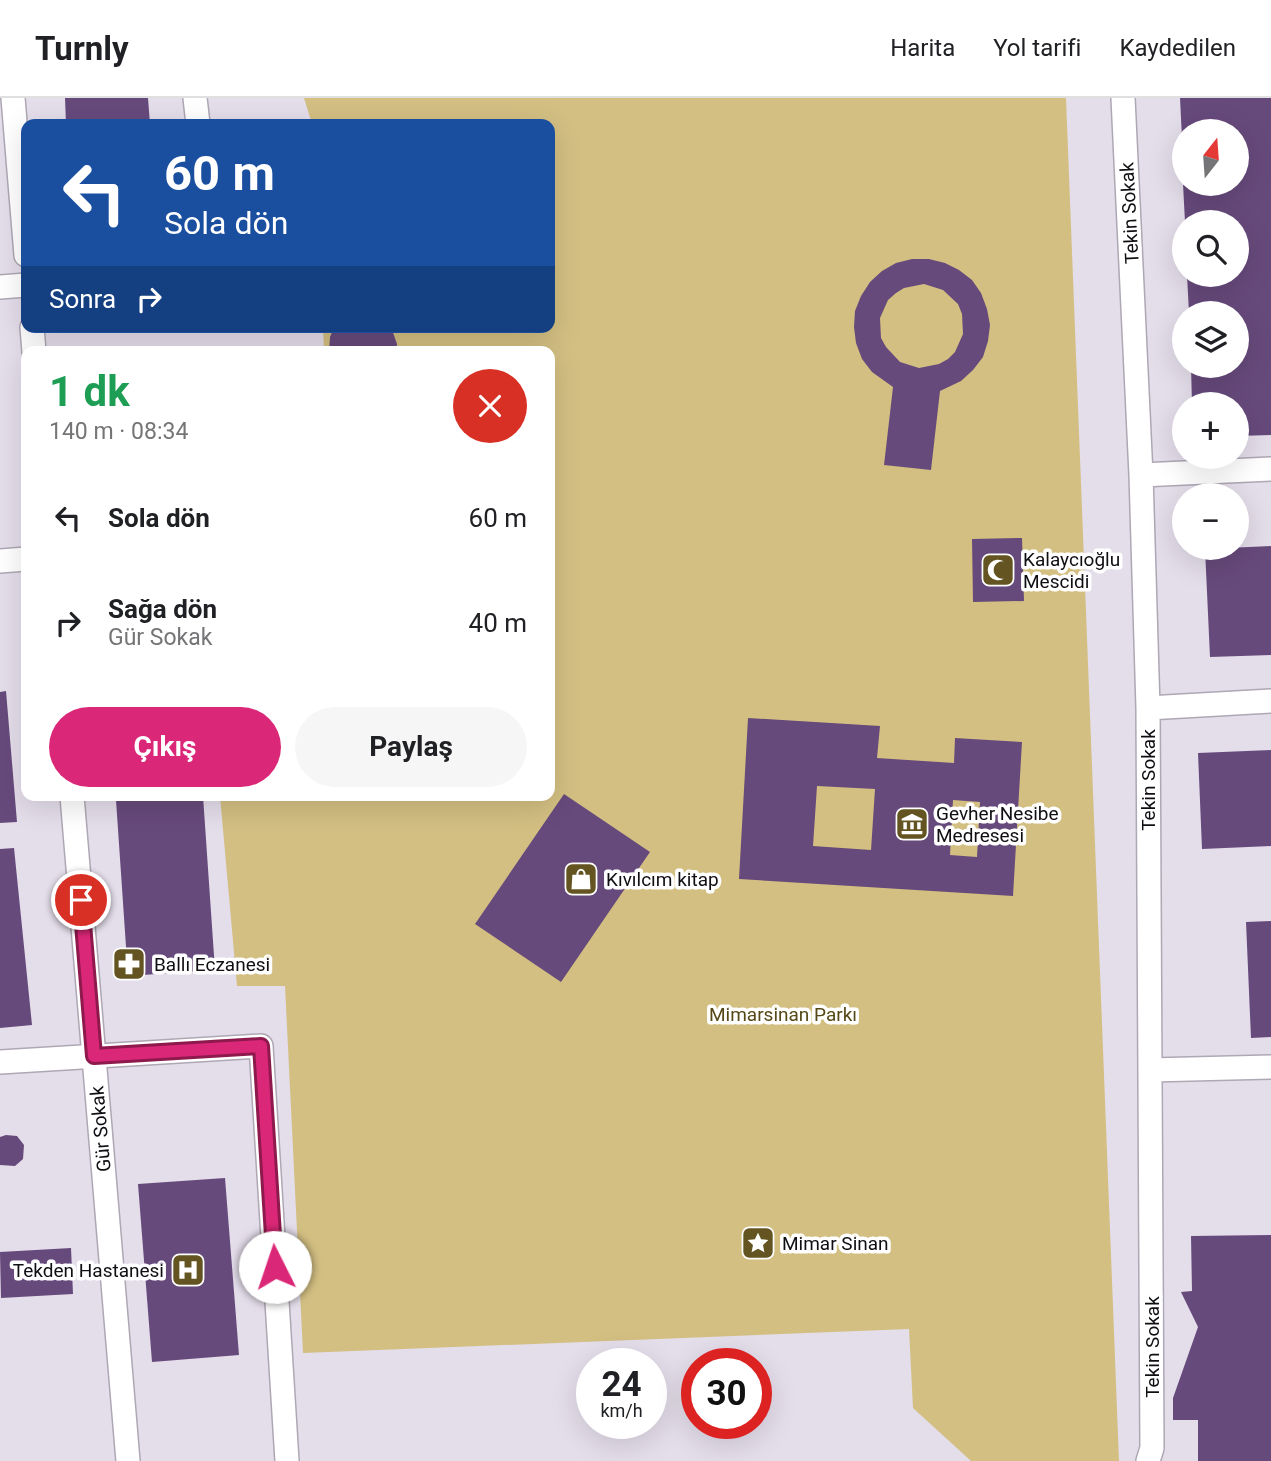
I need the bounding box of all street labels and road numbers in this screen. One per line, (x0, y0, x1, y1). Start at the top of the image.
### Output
street label: Tekin Sokak (1115, 161, 1144, 264)
street label: Tekin Sokak (1137, 729, 1160, 831)
street label: Gür Sokak (85, 1085, 116, 1173)
street label: Tekin Sokak (1141, 1296, 1164, 1398)

